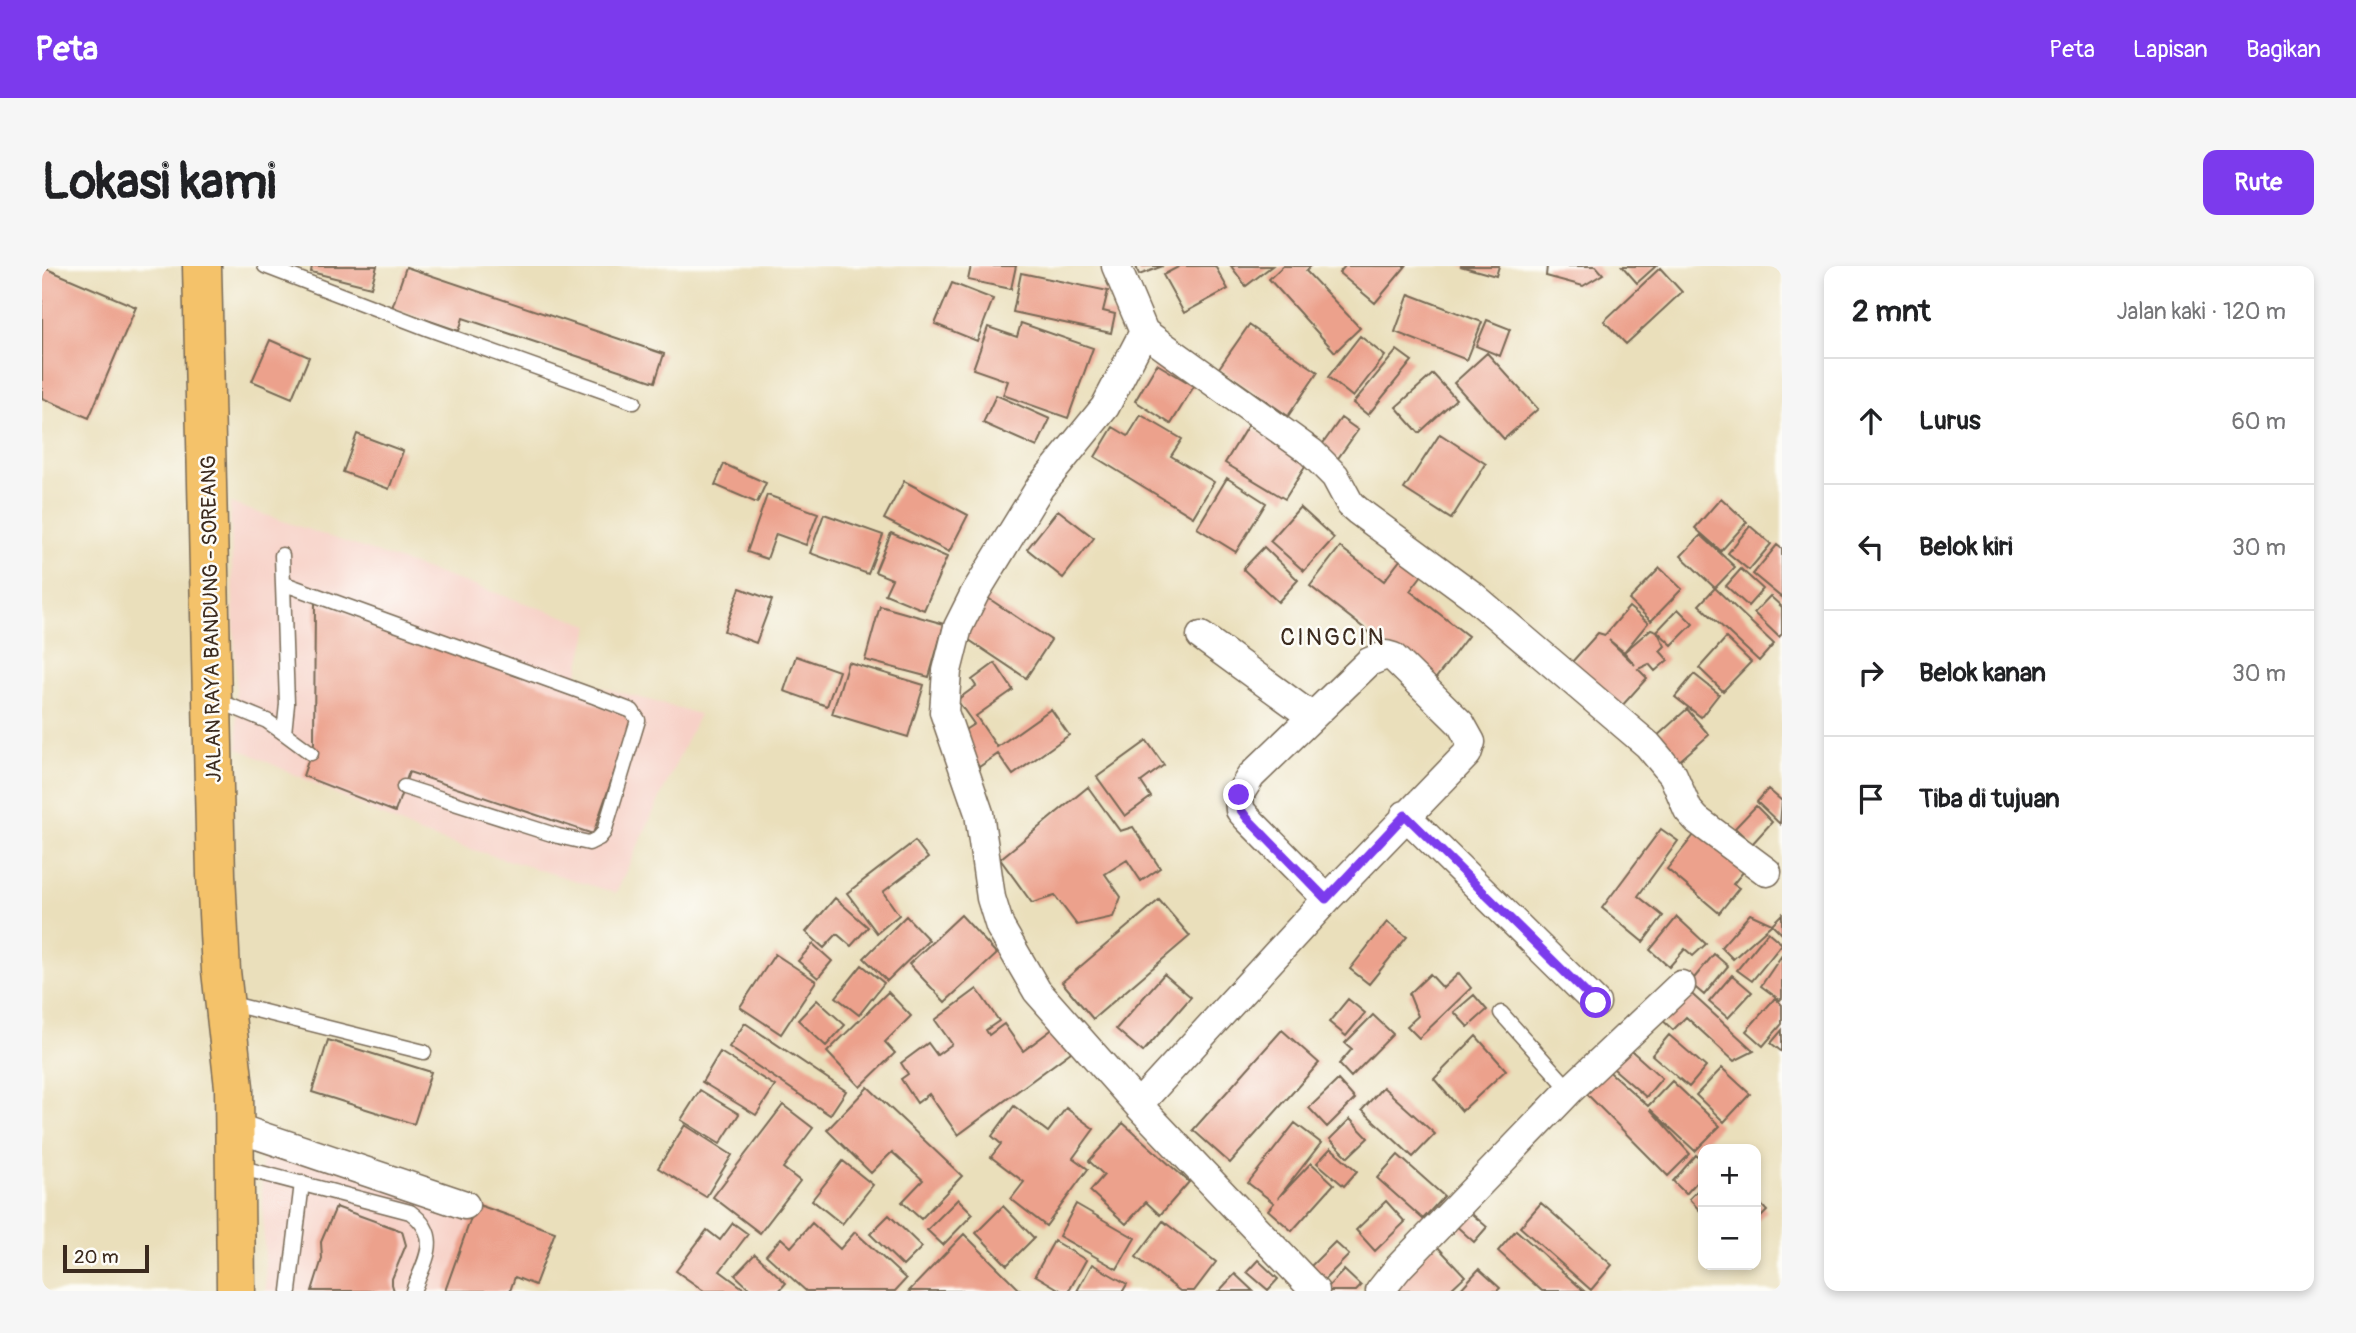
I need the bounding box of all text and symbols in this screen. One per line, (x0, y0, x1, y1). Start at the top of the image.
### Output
text: Peta (35, 29, 98, 70)
text: Peta (2049, 35, 2095, 64)
text: Lapisan (2133, 35, 2208, 64)
text: Bagikan (2246, 35, 2321, 64)
button: Rute (2203, 150, 2314, 215)
text: Lokasi kami (42, 152, 276, 213)
text: 2 mnt (1852, 293, 1931, 330)
text: Jalan kaki · 120 m (2116, 297, 2286, 326)
icon: ahead (1852, 402, 1890, 440)
text: Lurus (1919, 405, 1981, 437)
text: 60 m (2231, 407, 2286, 436)
street label: JALAN RAYA BANDUNG - SOREANG (195, 455, 228, 783)
icon: left (1852, 528, 1890, 566)
text: Belok kiri (1919, 531, 2013, 563)
text: 30 m (2232, 533, 2286, 562)
district label: CINGCIN (1280, 623, 1386, 652)
icon: right (1852, 654, 1890, 692)
text: Belok kanan (1919, 657, 2046, 689)
text: 30 m (2232, 659, 2286, 688)
route end (1223, 779, 1254, 810)
icon: arrive (1852, 780, 1890, 818)
text: Tiba di tujuan (1919, 783, 2060, 815)
route start (1580, 987, 1611, 1018)
map controls (1698, 1144, 1761, 1270)
button: + (1698, 1144, 1761, 1207)
button: − (1698, 1207, 1761, 1270)
scale bar (63, 1242, 149, 1274)
text: 20 m (74, 1245, 119, 1269)

